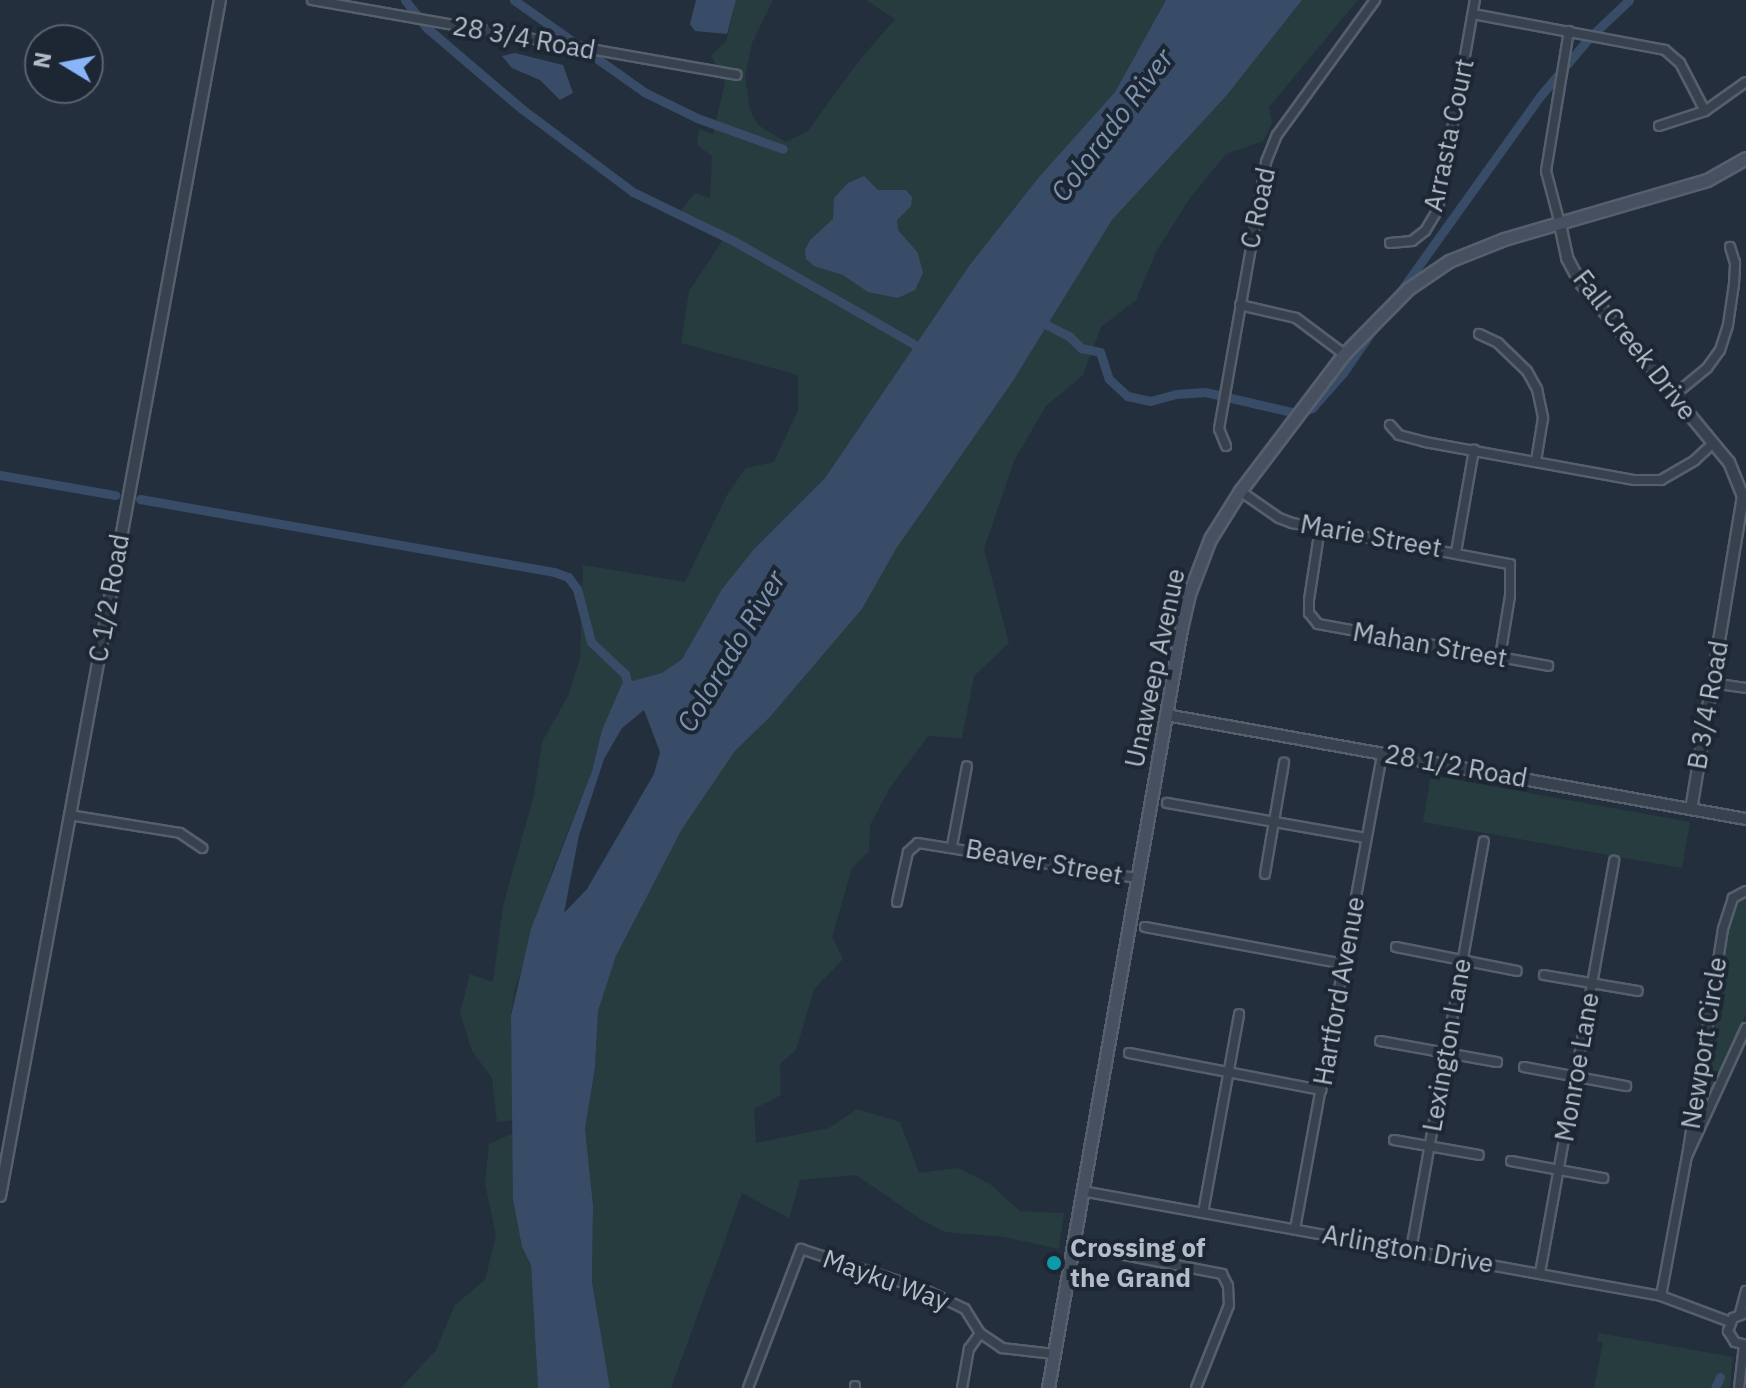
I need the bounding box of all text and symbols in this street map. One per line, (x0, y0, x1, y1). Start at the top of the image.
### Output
street label: 28 3/4 Road (450, 10, 598, 66)
north arrow (24, 24, 104, 104)
water label: Colorado River (1044, 42, 1180, 208)
text: N (26, 50, 58, 70)
street label: Arrasta Court (1418, 56, 1480, 214)
street label: C Road (1234, 165, 1282, 251)
street label: Fall Creek Drive (1567, 264, 1703, 426)
street label: Marie Street (1298, 508, 1444, 564)
street label: C 1/2 Road (82, 532, 136, 664)
water label: Colorado River (670, 564, 792, 738)
street label: Unaweep Avenue (1119, 566, 1191, 770)
street label: Mahan Street (1351, 616, 1509, 674)
street label: B 3/4 Road (1681, 638, 1735, 772)
street label: 28 1/2 Road (1382, 738, 1530, 794)
street label: Beaver Street (963, 833, 1125, 891)
street label: Hartford Avenue (1307, 894, 1371, 1088)
street label: Newport Circle (1675, 955, 1733, 1131)
street label: Lexington Lane (1416, 956, 1478, 1134)
street label: Monroe Lane (1549, 990, 1605, 1144)
street label: Arlington Drive (1320, 1219, 1496, 1279)
place label: Crossing of the Grand (1070, 1232, 1205, 1294)
street label: Mayku Way (819, 1243, 953, 1317)
marker: Crossing of the Grand (1045, 1254, 1063, 1272)

